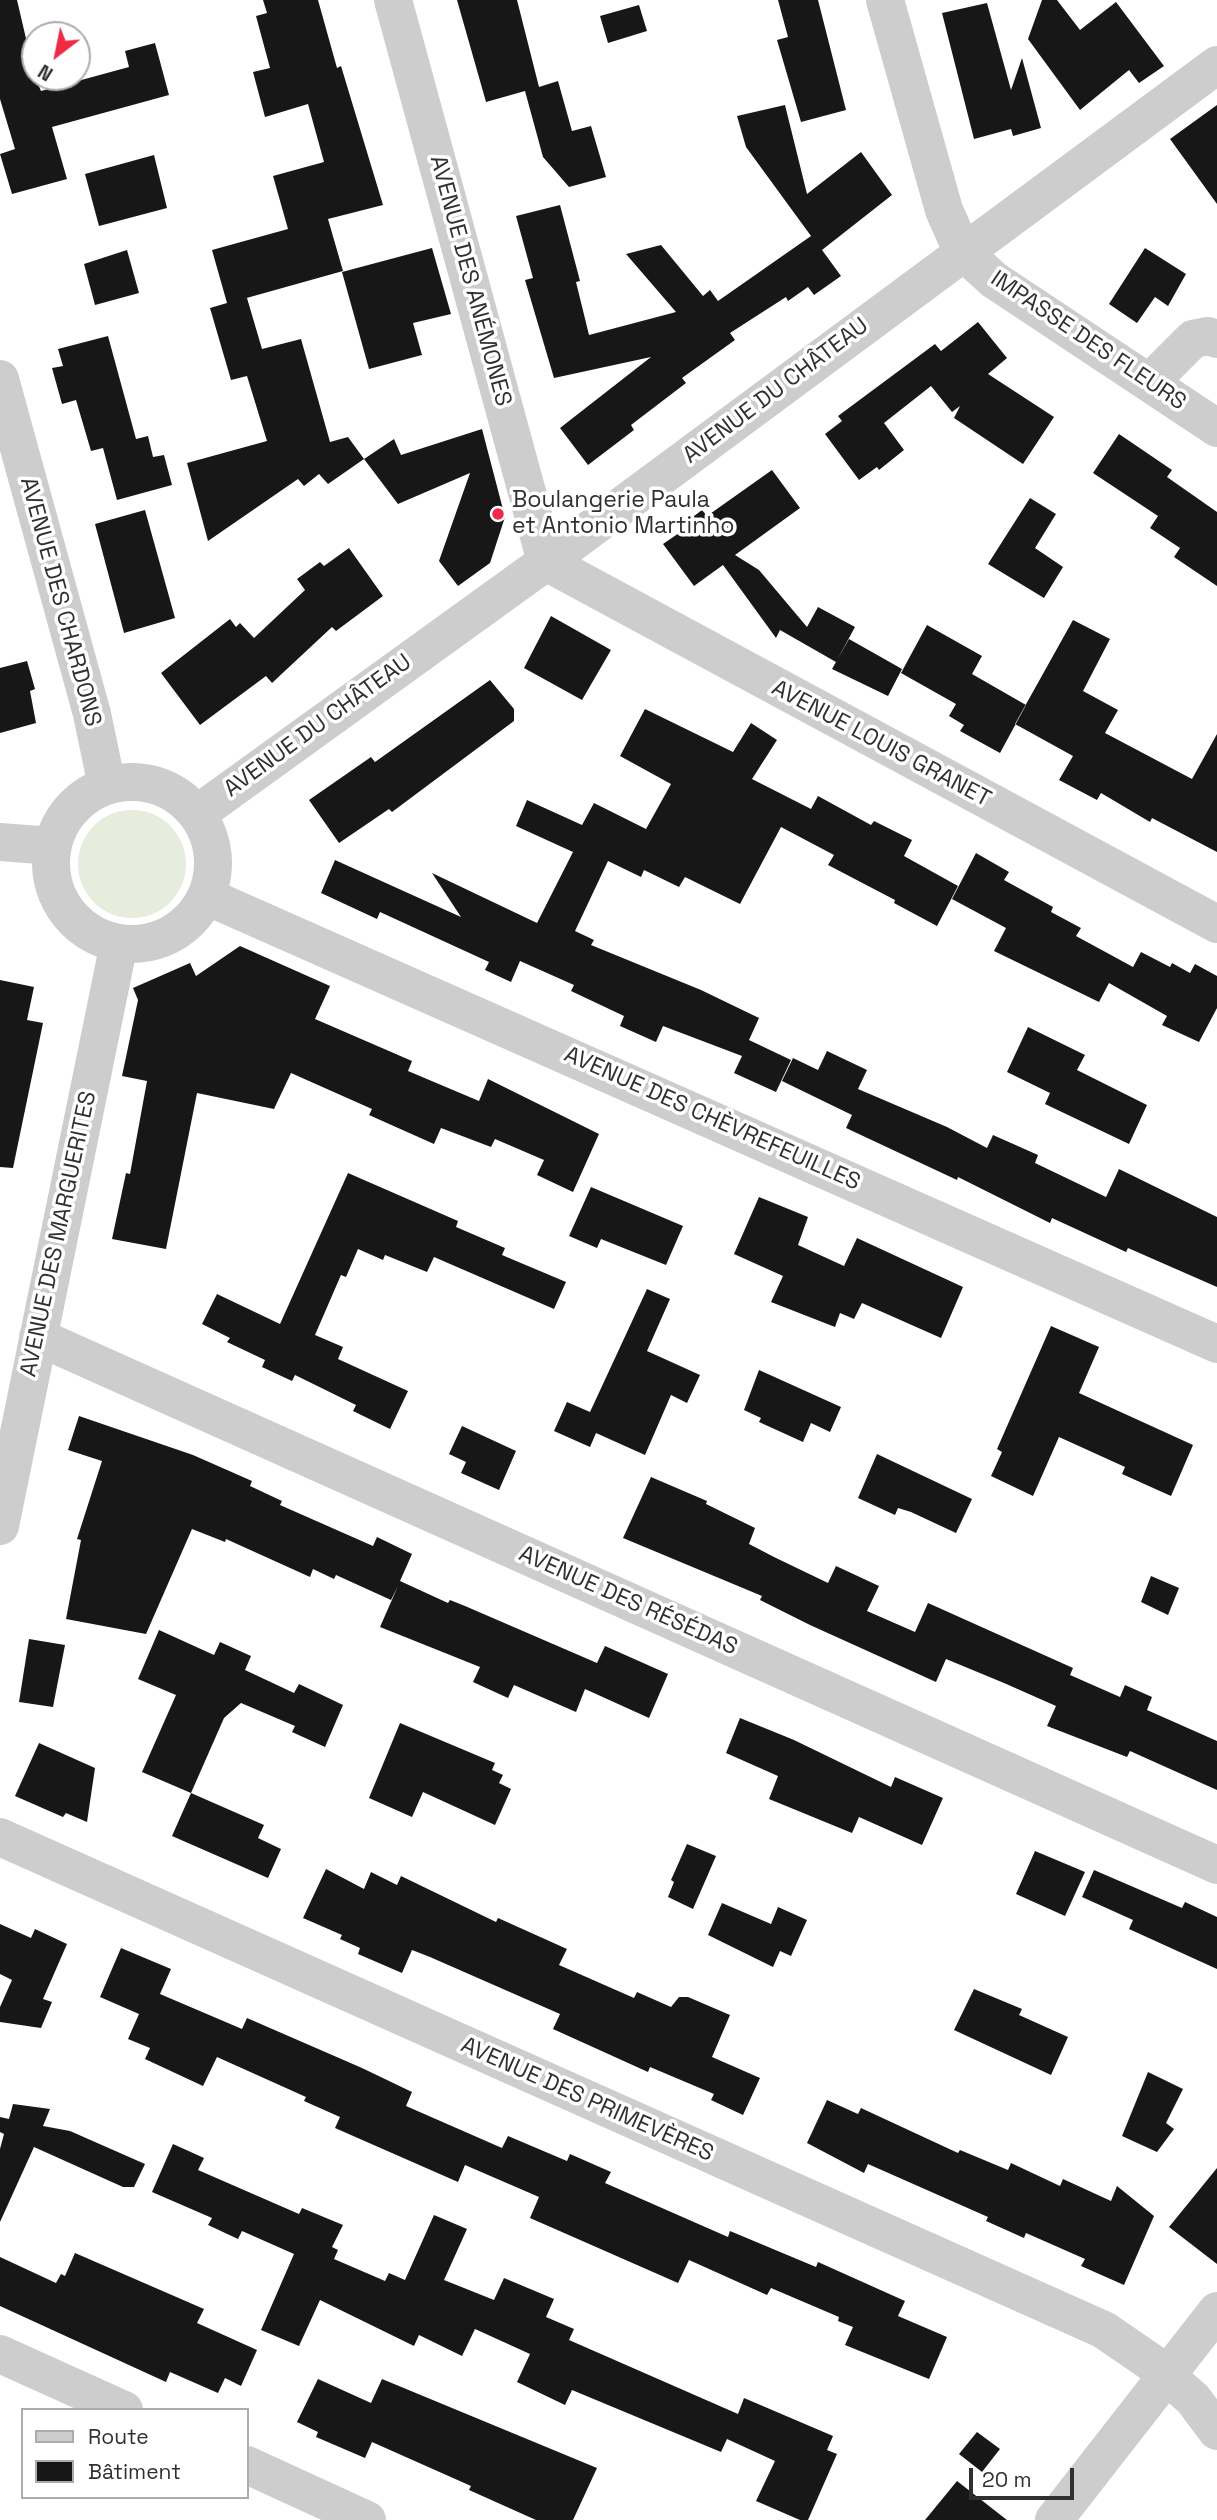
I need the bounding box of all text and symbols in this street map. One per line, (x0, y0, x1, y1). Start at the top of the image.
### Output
north arrow (21, 21, 91, 91)
text: N (34, 59, 58, 87)
street label: AVENUE DES ANÉMONES (423, 153, 517, 409)
street label: IMPASSE DES FLEURS (985, 265, 1191, 417)
street label: AVENUE DU CHÂTEAU (678, 312, 874, 470)
street label: AVENUE DES CHARDONS (13, 474, 107, 730)
place label: Boulangerie Paula et Antonio Martinho (512, 487, 735, 541)
marker: Boulangerie Paula et Antonio Martinho (490, 506, 506, 522)
street label: AVENUE DU CHÂTEAU (219, 649, 417, 803)
street label: AVENUE LOUIS GRANET (767, 674, 995, 814)
street label: AVENUE DES CHÈVREFEUILLES (560, 1041, 864, 1197)
street label: AVENUE DES MARGUERITES (15, 1089, 103, 1379)
street label: AVENUE DES RÉSÉDAS (515, 1540, 741, 1662)
street label: AVENUE DES PRIMEVÈRES (456, 2032, 718, 2168)
legend (21, 2408, 248, 2499)
text: Route (88, 2423, 149, 2450)
scale bar (972, 2454, 1077, 2498)
text: Bâtiment (88, 2458, 181, 2485)
text: 20 m (982, 2466, 1032, 2493)

